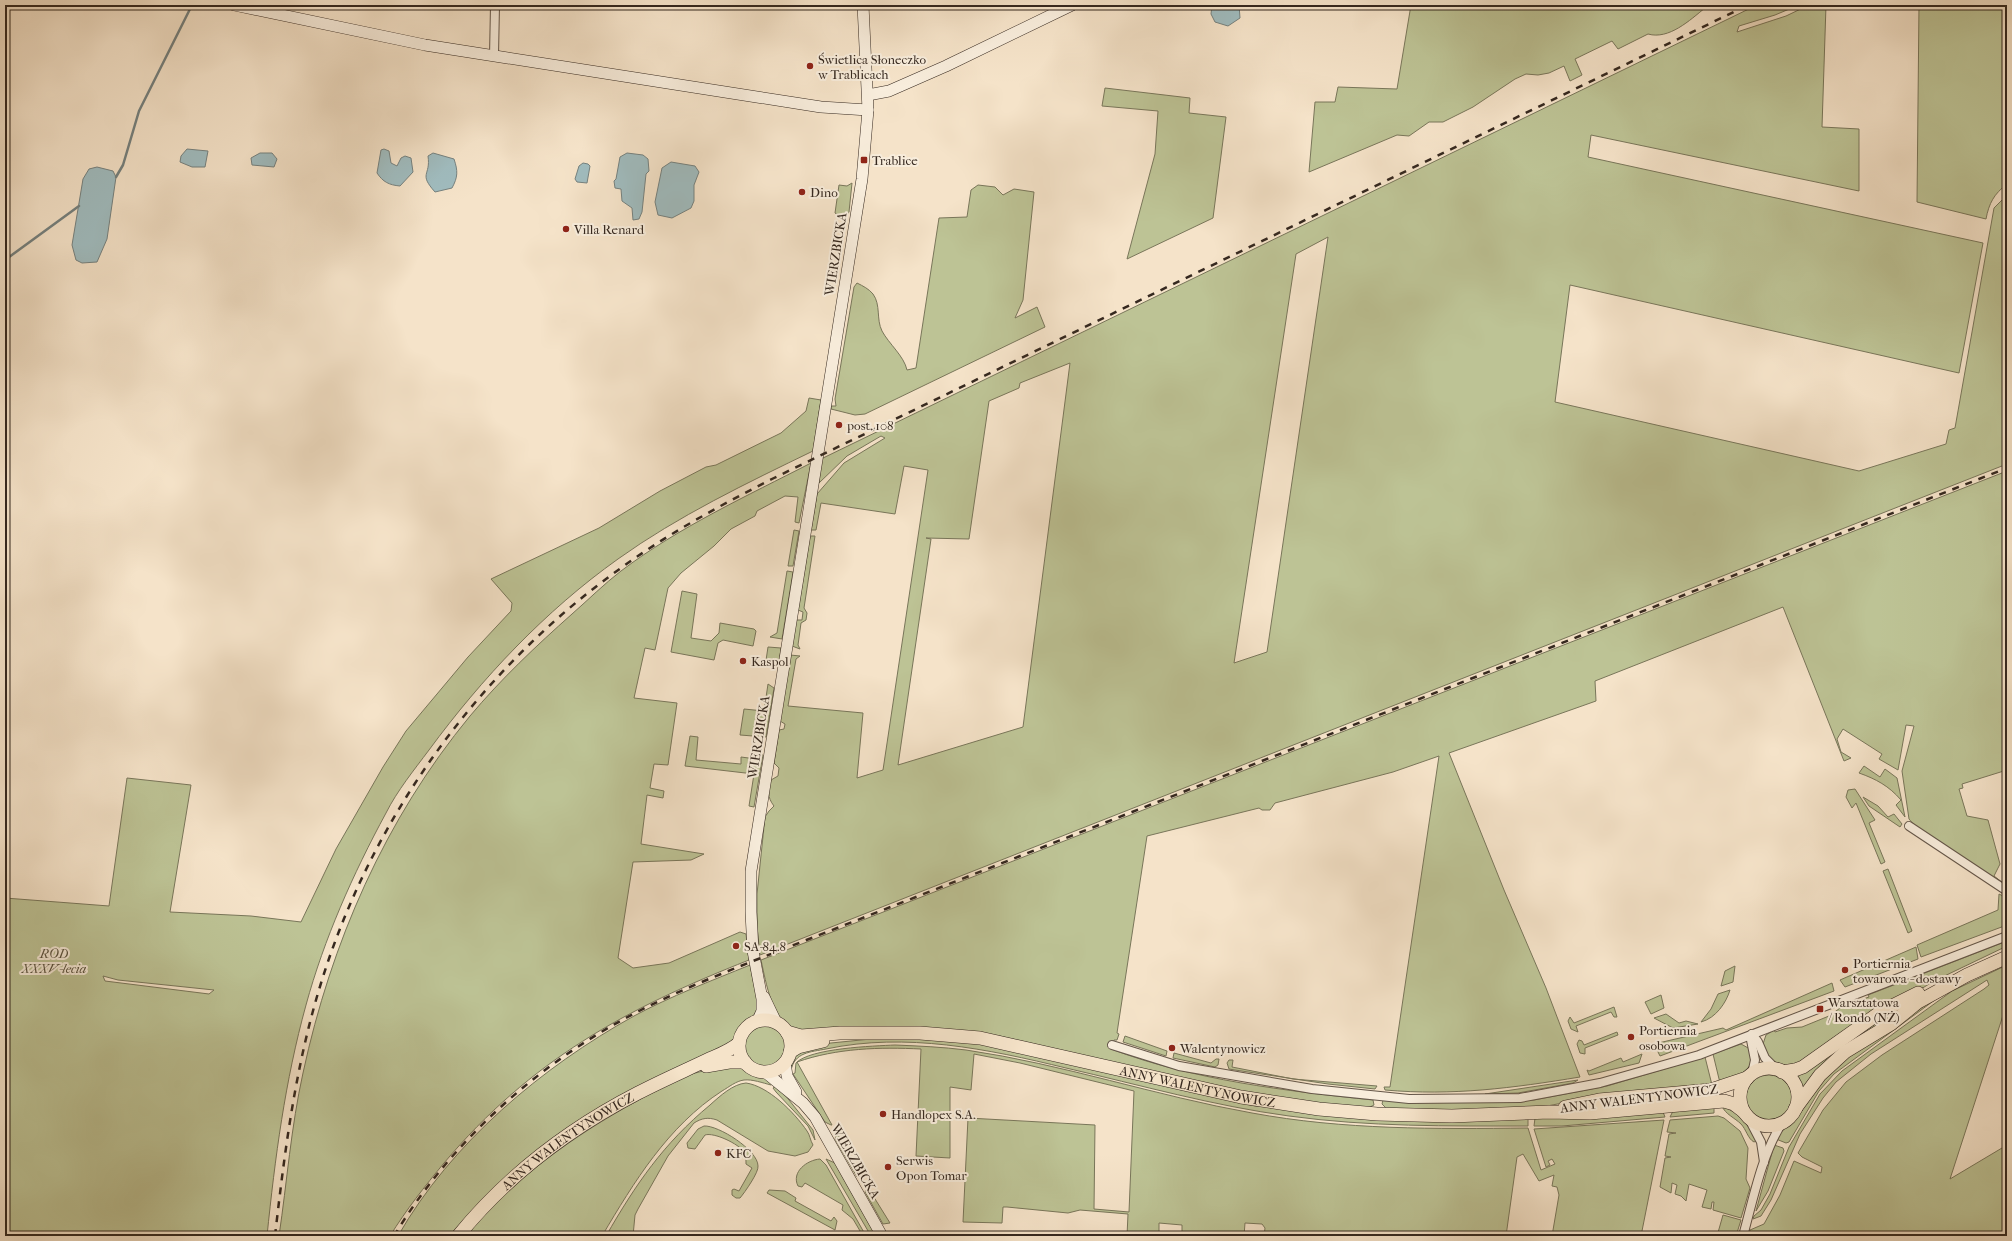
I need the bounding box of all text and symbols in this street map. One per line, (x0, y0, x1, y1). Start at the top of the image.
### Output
place label: Świetlica Słoneczko w Trablicach (817, 52, 926, 82)
marker: Świetlica Słoneczko w Trablicach (805, 61, 815, 71)
place label: Trablice (872, 153, 918, 168)
marker: Trablice (859, 155, 869, 165)
place label: Dino (810, 185, 838, 200)
marker: Dino (797, 187, 807, 197)
street label: WIERZBICKA (821, 211, 850, 298)
place label: Villa Renard (573, 222, 645, 237)
marker: Villa Renard (561, 224, 571, 234)
place label: post. 108 (846, 418, 894, 433)
marker: post. 108 (834, 420, 844, 430)
place label: Kaspol (751, 654, 789, 669)
marker: Kaspol (738, 656, 748, 666)
street label: WIERZBICKA (744, 694, 773, 781)
place label: SA-84.8 (744, 939, 786, 954)
marker: SA-84.8 (731, 941, 741, 951)
park label: ROD XXXV-lecia (21, 946, 86, 976)
place label: Portiernia towarowa - dostawy (1853, 956, 1962, 986)
marker: Portiernia towarowa - dostawy (1840, 965, 1850, 975)
place label: Warsztatowa / Rondo (NŻ) (1827, 995, 1900, 1025)
marker: Warsztatowa / Rondo (NŻ) (1815, 1004, 1825, 1014)
place label: Portiernia osobowa (1639, 1023, 1697, 1053)
marker: Portiernia osobowa (1626, 1032, 1636, 1042)
place label: Walentynowicz (1179, 1041, 1266, 1056)
marker: Walentynowicz (1167, 1043, 1177, 1053)
street label: ANNY WALENTYNOWICZ (1117, 1063, 1277, 1110)
street label: ANNY WALENTYNOWICZ (1558, 1081, 1719, 1116)
street label: ANNY WALENTYNOWICZ (498, 1089, 637, 1194)
place label: Handlopex S.A. (891, 1107, 976, 1122)
marker: Handlopex S.A. (878, 1109, 888, 1119)
street label: WIERZBICKA (828, 1120, 883, 1202)
place label: KFC (726, 1146, 751, 1161)
marker: KFC (713, 1148, 723, 1158)
place label: Serwis Opon Tomar (896, 1153, 967, 1183)
marker: Serwis Opon Tomar (883, 1162, 893, 1172)

